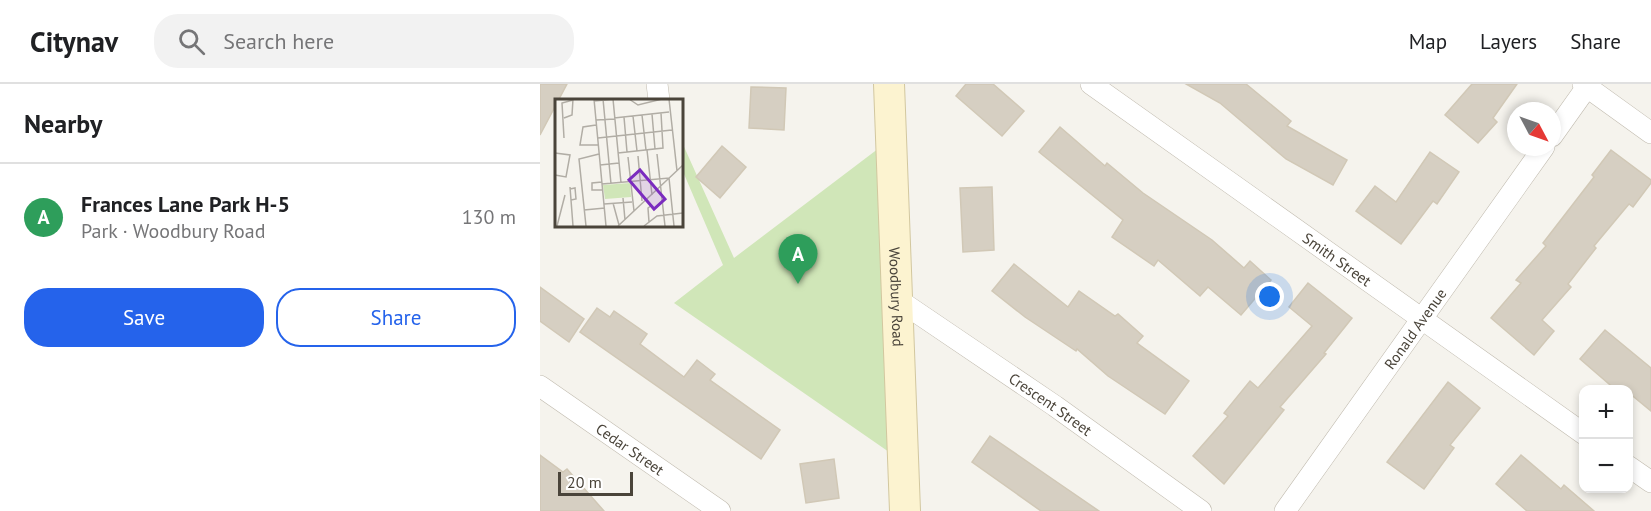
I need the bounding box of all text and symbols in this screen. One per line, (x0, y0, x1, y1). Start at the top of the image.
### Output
search box (154, 14, 574, 68)
text: Citynav (30, 23, 118, 60)
icon: search (175, 25, 208, 58)
text: Search here (223, 27, 334, 55)
text: Map (1409, 28, 1447, 55)
text: Layers (1480, 28, 1537, 55)
text: Share (1570, 28, 1621, 55)
inset map (555, 99, 682, 226)
north arrow (1507, 102, 1561, 156)
text: Nearby (24, 107, 102, 140)
text: Frances Lane Park H-5 (81, 190, 290, 218)
text: A (37, 204, 50, 230)
text: 130 m (462, 204, 516, 230)
text: Park · Woodbury Road (81, 218, 265, 244)
street label: Smith Street (1299, 228, 1375, 290)
pin: A (778, 234, 818, 284)
street label: Woodbury Road (886, 247, 908, 347)
your location (1255, 282, 1284, 311)
street label: Ronald Avenue (1380, 284, 1450, 373)
button: Save (24, 288, 264, 347)
button: Share (276, 288, 516, 347)
street label: Crescent Street (1005, 368, 1096, 439)
map controls (1579, 385, 1633, 493)
button: + (1579, 385, 1633, 439)
street label: Cedar Street (593, 418, 668, 479)
button: − (1579, 439, 1633, 493)
scale bar (558, 469, 633, 496)
text: 20 m (567, 472, 602, 492)

